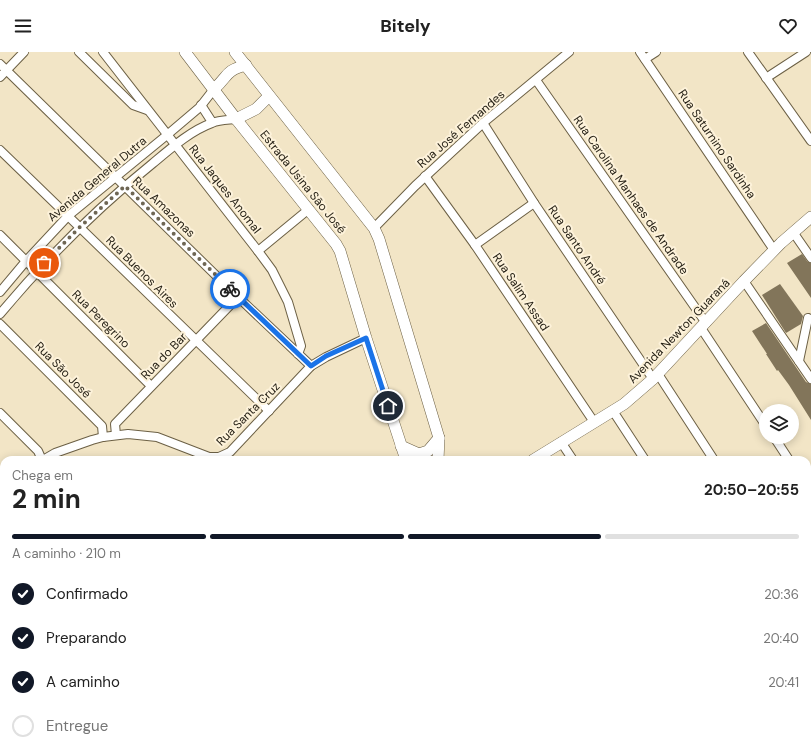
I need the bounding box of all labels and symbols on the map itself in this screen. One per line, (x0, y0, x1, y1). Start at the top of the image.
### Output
street label: Rua Saturnino Sardinha (674, 86, 760, 202)
street label: Rua José Fernandes (414, 87, 508, 171)
street label: Rua Carolina Manhaes de Andrade (570, 112, 692, 278)
street label: Estrada Usina São José (256, 127, 350, 237)
street label: Avenida General Dutra (44, 133, 150, 225)
street label: Rua Jaques Anomal (185, 141, 265, 237)
street label: Rua Amazonas (129, 173, 199, 241)
street label: Rua Santo André (545, 202, 610, 288)
street label: Rua Buenos Aires (102, 232, 182, 312)
pin (27, 246, 61, 280)
street label: Rua Salim Assad (489, 250, 553, 334)
courier (210, 269, 250, 309)
street label: Avenida Newton Guaraná (625, 275, 733, 387)
street label: Rua Peregrino (68, 286, 134, 352)
street label: Rua do Bar (137, 329, 191, 383)
street label: Rua São José (31, 338, 95, 402)
street label: Rua Santa Cruz (213, 379, 283, 449)
pin (371, 389, 405, 423)

